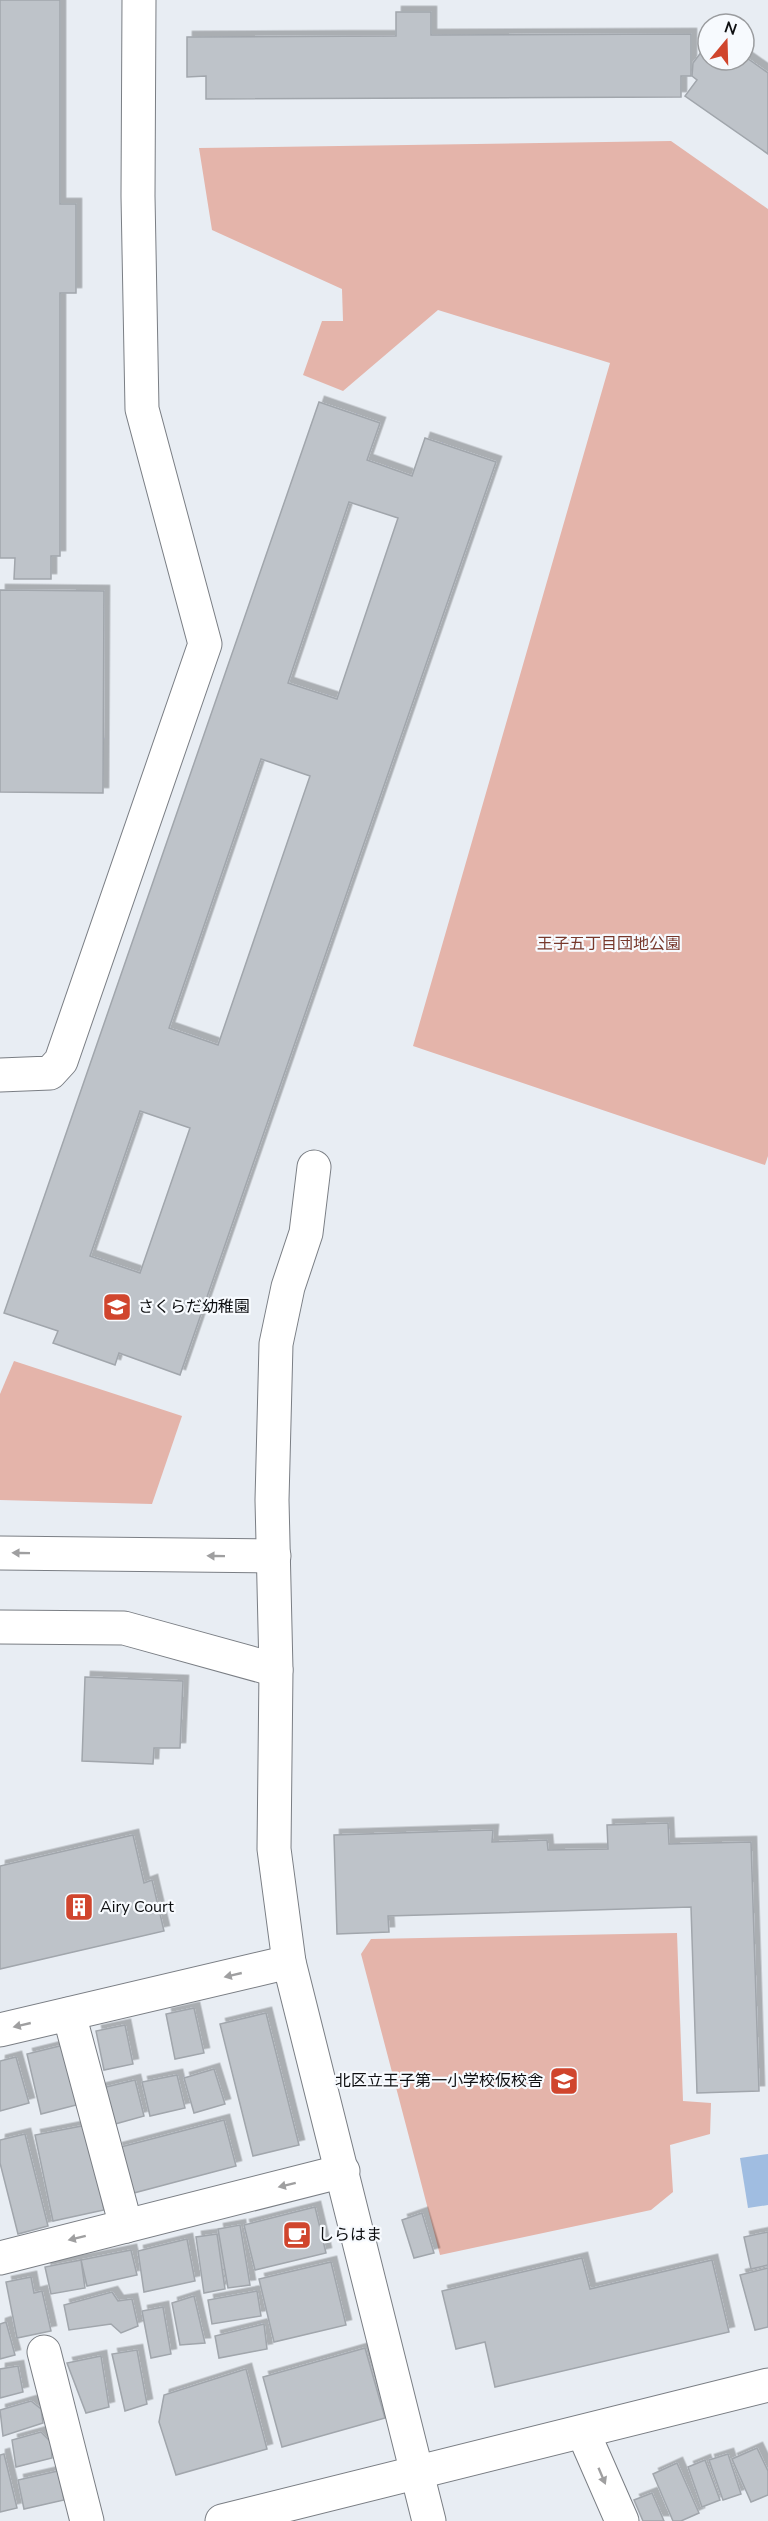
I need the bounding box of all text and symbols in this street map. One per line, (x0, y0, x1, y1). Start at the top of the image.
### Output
north arrow (696, 12, 756, 72)
text: N (721, 16, 740, 41)
park label: 王子五丁目団地公園 (537, 933, 681, 955)
school or university icon: さくらだ幼稚園 (101, 1291, 133, 1323)
place label: さくらだ幼稚園 (138, 1296, 250, 1318)
one-way arrow (11, 1548, 30, 1558)
one-way arrow (206, 1551, 225, 1561)
building icon: Airy Court (63, 1891, 95, 1923)
place label: Airy Court (100, 1896, 174, 1918)
one-way arrow (223, 1971, 242, 1981)
one-way arrow (13, 2021, 32, 2030)
school or university icon: 北区立王子第一小学校仮校舎 (548, 2065, 580, 2097)
place label: 北区立王子第一小学校仮校舎 (335, 2070, 543, 2092)
one-way arrow (277, 2181, 296, 2191)
cafe icon: しらはま (281, 2219, 313, 2251)
place label: しらはま (318, 2224, 382, 2246)
one-way arrow (68, 2234, 86, 2244)
one-way arrow (598, 2468, 607, 2485)

